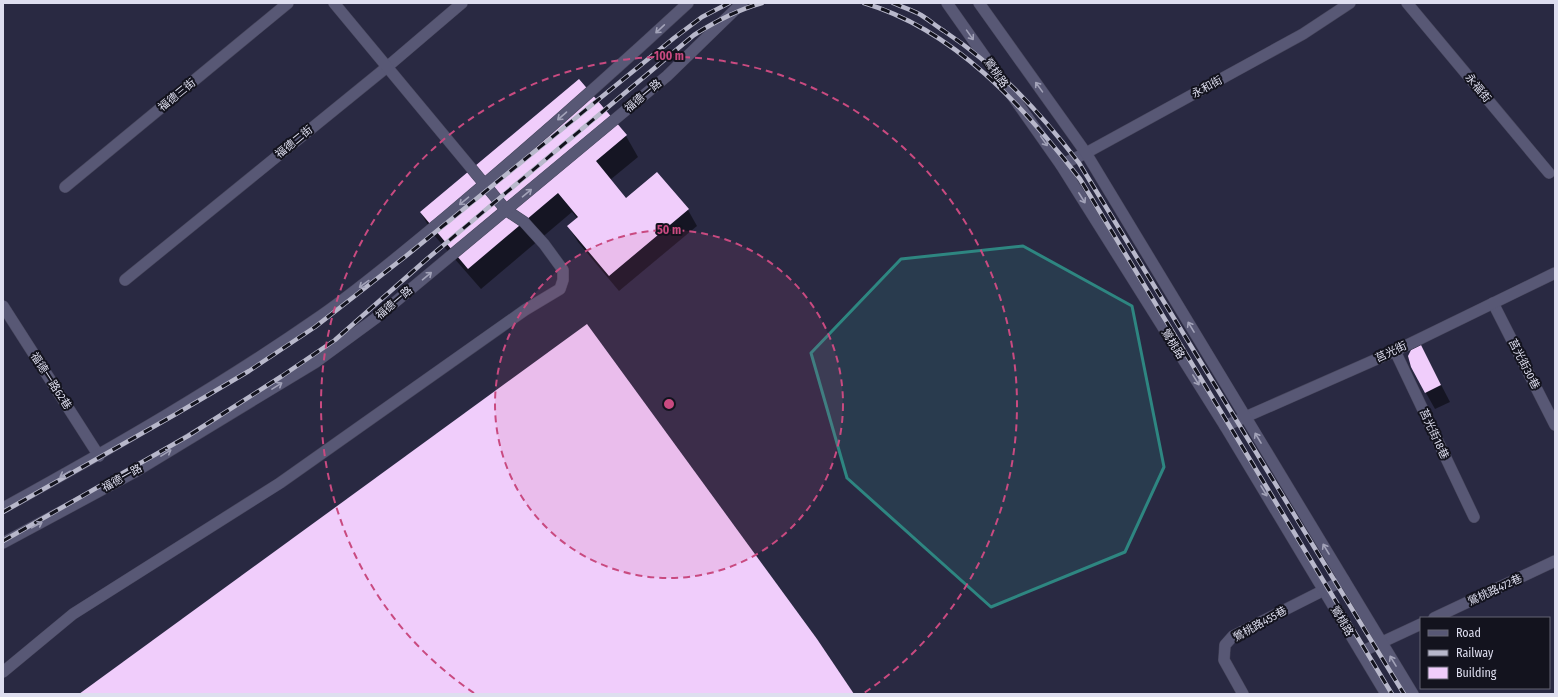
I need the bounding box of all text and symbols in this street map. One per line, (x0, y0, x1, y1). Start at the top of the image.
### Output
one-way arrow (654, 25, 665, 34)
one-way arrow (966, 29, 974, 40)
text: 100 m (654, 49, 684, 63)
street label: 鶯桃路 (981, 56, 1011, 90)
street label: 永福街 (1462, 71, 1494, 105)
street label: 永和街 (1189, 73, 1225, 101)
street label: 福德三街 (156, 76, 198, 114)
street label: 福德一路 (622, 77, 664, 115)
one-way arrow (1035, 82, 1043, 93)
one-way arrow (557, 111, 568, 120)
street label: 福德二街 (273, 123, 315, 161)
one-way arrow (1040, 135, 1048, 146)
one-way arrow (521, 188, 532, 197)
one-way arrow (1078, 192, 1086, 203)
one-way arrow (459, 197, 470, 206)
text: 50 m (657, 223, 681, 237)
one-way arrow (421, 272, 432, 280)
one-way arrow (359, 280, 370, 288)
street label: 福德一路 (373, 284, 415, 322)
one-way arrow (1187, 322, 1195, 333)
street label: 鶯桃路 (1159, 327, 1187, 361)
street label: 莒光街30巷 (1506, 337, 1542, 391)
street label: 莒光街 (1373, 339, 1409, 365)
street label: 福德一路62巷 (28, 350, 74, 412)
one-way arrow (1192, 374, 1200, 386)
one-way arrow (271, 382, 282, 390)
centre of rings (662, 397, 676, 411)
street label: 莒光街18巷 (1417, 407, 1451, 461)
one-way arrow (1254, 432, 1262, 444)
one-way arrow (160, 449, 172, 457)
street label: 福德一路 (100, 462, 144, 494)
one-way arrow (59, 471, 71, 479)
one-way arrow (1260, 485, 1268, 497)
one-way arrow (31, 520, 43, 528)
one-way arrow (1321, 543, 1329, 555)
street label: 鶯桃路472巷 (1466, 572, 1524, 608)
street label: 鶯桃路455巷 (1231, 604, 1289, 644)
street label: 鶯桃路 (1328, 604, 1356, 638)
legend (1420, 617, 1550, 689)
text: Road (1456, 626, 1481, 640)
text: Railway (1456, 646, 1494, 660)
one-way arrow (1388, 655, 1396, 667)
text: Building (1456, 666, 1497, 680)

